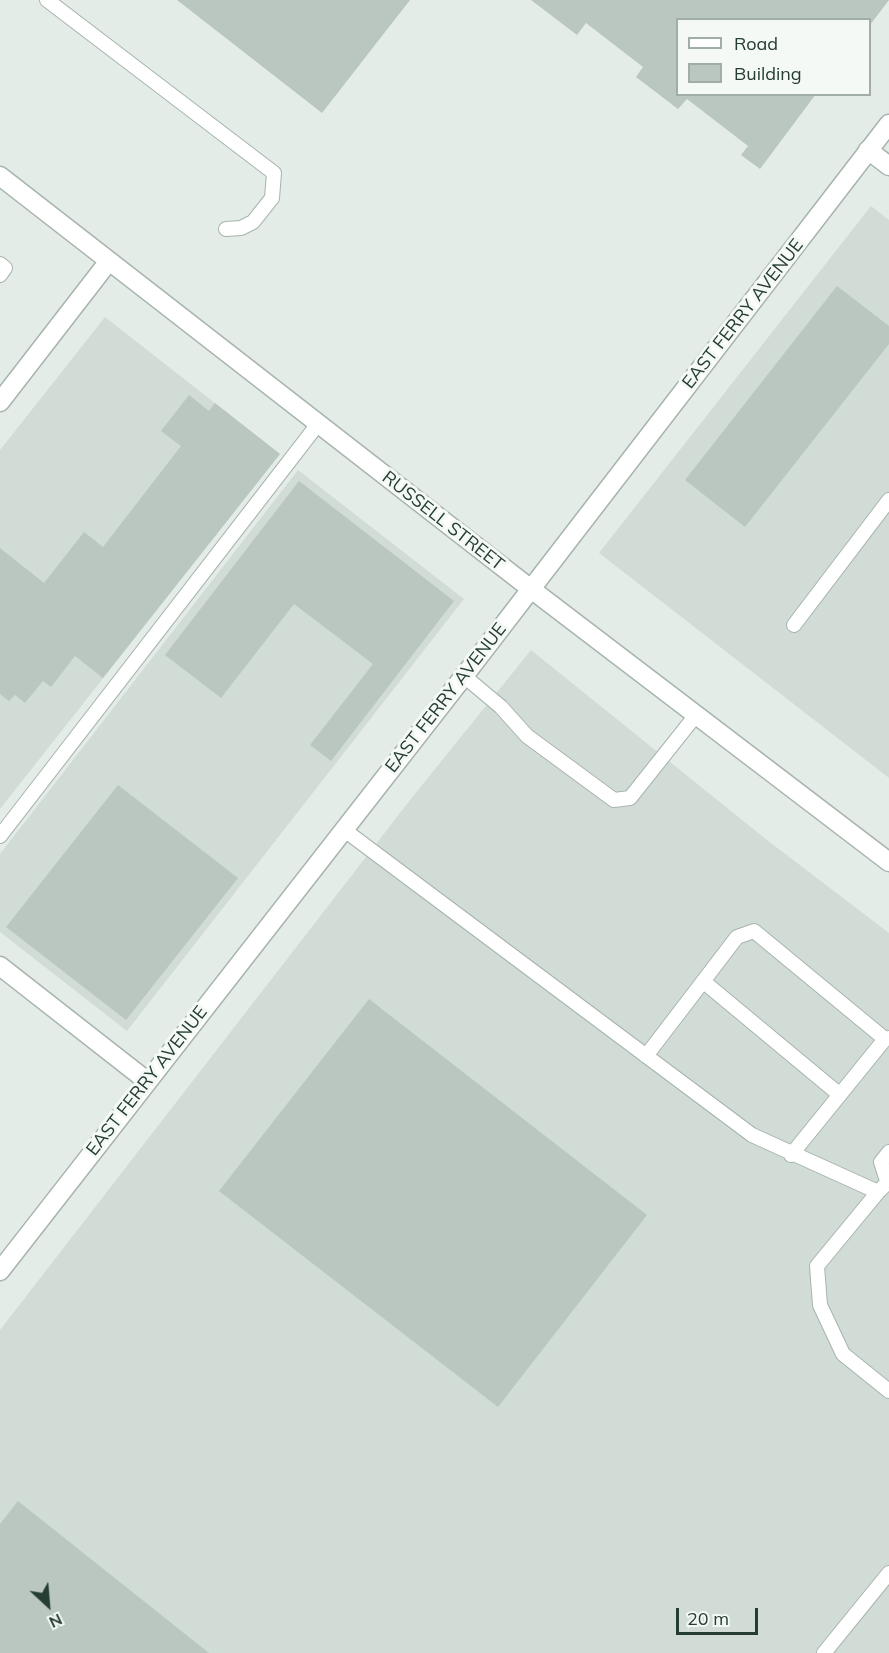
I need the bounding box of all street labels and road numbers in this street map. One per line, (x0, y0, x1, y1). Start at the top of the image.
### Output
street label: EAST FERRY AVENUE (678, 235, 808, 393)
street label: RUSSELL STREET (378, 467, 508, 575)
street label: EAST FERRY AVENUE (381, 619, 511, 777)
street label: EAST FERRY AVENUE (82, 1002, 212, 1160)

